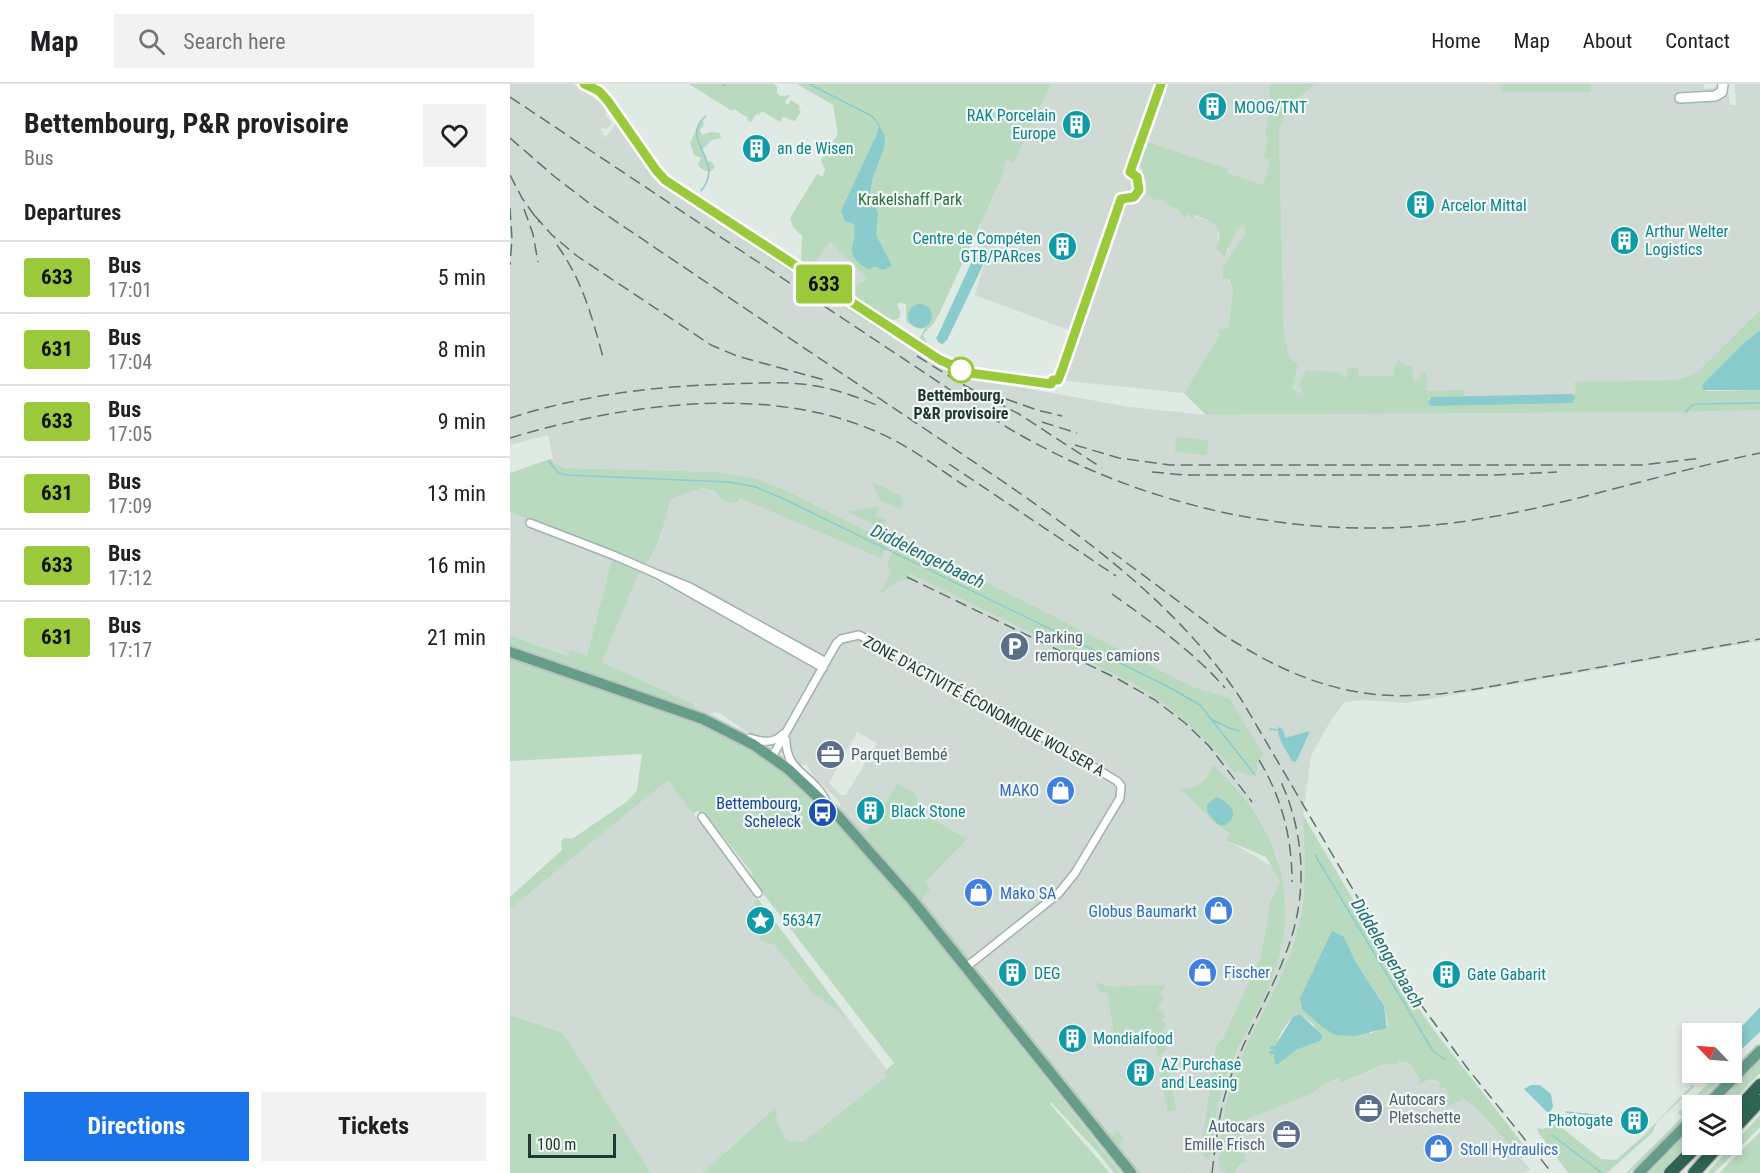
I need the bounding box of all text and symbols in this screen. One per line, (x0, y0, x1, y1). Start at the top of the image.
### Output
search box (114, 14, 534, 68)
text: Map (30, 25, 78, 58)
icon: search (135, 25, 168, 58)
text: Search here (183, 29, 286, 54)
text: Home (1431, 29, 1481, 53)
text: Map (1514, 29, 1550, 53)
text: About (1583, 29, 1632, 53)
text: Contact (1665, 29, 1730, 53)
building icon: MOOG/TNT (1197, 91, 1229, 123)
place label: MOOG/TNT (1234, 98, 1307, 117)
button: heart (423, 104, 486, 167)
place label: RAK Porcelain Europe (967, 106, 1056, 143)
text: Bettembourg, P&R provisoire (24, 107, 349, 140)
building icon: RAK Porcelain Europe (1061, 108, 1093, 140)
building icon: an de Wisen (740, 132, 772, 164)
place label: an de Wisen (777, 139, 854, 158)
text: Bus (24, 146, 54, 170)
building icon: Arcelor Mittal (1404, 189, 1436, 221)
park label: Krakelshaff Park (858, 190, 963, 209)
place label: Arcelor Mittal (1441, 196, 1527, 215)
text: Departures (24, 200, 121, 225)
place label: Arthur Welter Logistics (1645, 222, 1729, 259)
building icon: Arthur Welter Logistics (1608, 224, 1640, 256)
place label: Centre de Compéten GTB/PARces (912, 229, 1041, 266)
building icon: Centre de Compéten GTB/PARces (1046, 231, 1078, 263)
text: Bus (108, 253, 141, 278)
line badge: 633 (790, 264, 858, 304)
text: 633 (41, 265, 73, 289)
text: 5 min (438, 265, 486, 290)
text: 633 (808, 272, 840, 296)
text: 17:01 (108, 278, 152, 302)
text: Bus (108, 325, 141, 350)
text: 631 (41, 337, 73, 361)
text: 8 min (438, 337, 486, 362)
text: 17:04 (108, 350, 152, 374)
marker: Bettembourg, P&R provisoire (948, 357, 974, 383)
place label: Bettembourg, P&R provisoire (914, 386, 1009, 423)
text: Bus (108, 397, 141, 422)
text: 633 (41, 409, 73, 433)
text: 9 min (438, 409, 486, 434)
text: 17:05 (108, 422, 152, 446)
text: Bus (108, 469, 141, 494)
text: 631 (41, 481, 73, 505)
text: 13 min (427, 481, 486, 506)
text: 17:09 (108, 494, 152, 518)
water label: Diddelengerbaach (868, 519, 988, 593)
text: Bus (108, 541, 141, 566)
text: 633 (41, 553, 73, 577)
text: 16 min (427, 553, 486, 578)
text: 17:12 (108, 566, 152, 590)
text: Bus (108, 613, 141, 638)
text: 631 (41, 625, 73, 649)
text: 21 min (427, 625, 486, 650)
place label: Parking remorques camions (1035, 628, 1160, 665)
parking icon: Parking remorques camions (998, 630, 1030, 662)
street label: ZONE D'ACTIVITÉ ÉCONOMIQUE WOLSER A (860, 632, 1108, 780)
text: 17:17 (108, 638, 152, 662)
office icon: Parquet Bembé (814, 738, 846, 770)
place label: Parquet Bembé (851, 745, 948, 764)
shop icon: MAKO (1044, 774, 1076, 806)
place label: MAKO (999, 781, 1039, 800)
place label: Bettembourg, Scheleck (716, 794, 802, 831)
building icon: Black Stone (854, 795, 886, 827)
bus stop icon: Bettembourg, Scheleck (806, 796, 838, 828)
place label: Black Stone (891, 802, 966, 821)
shop icon: Mako SA (963, 877, 995, 909)
place label: Mako SA (1000, 884, 1056, 903)
water label: Diddelengerbaach (1347, 894, 1429, 1012)
shop icon: Globus Baumarkt (1202, 895, 1234, 927)
place label: Globus Baumarkt (1089, 902, 1197, 921)
place icon: 56347 (745, 904, 777, 936)
place label: 56347 (782, 911, 822, 930)
shop icon: Fischer (1187, 956, 1219, 988)
building icon: DEG (997, 957, 1029, 989)
building icon: Gate Gabarit (1430, 958, 1462, 990)
place label: Fischer (1224, 963, 1270, 982)
place label: DEG (1034, 964, 1061, 983)
place label: Gate Gabarit (1467, 965, 1546, 984)
building icon: Mondialfood (1056, 1022, 1088, 1054)
north arrow (1682, 1023, 1742, 1083)
map controls (1682, 1023, 1742, 1155)
place label: Mondialfood (1093, 1029, 1173, 1048)
place label: AZ Purchase and Leasing (1161, 1055, 1241, 1092)
building icon: AZ Purchase and Leasing (1124, 1057, 1156, 1089)
place label: Autocars Pletschette (1389, 1090, 1461, 1127)
button: Directions (24, 1092, 249, 1161)
button: Tickets (261, 1092, 486, 1161)
office icon: Autocars Pletschette (1352, 1092, 1384, 1124)
button: layers (1682, 1095, 1742, 1155)
building icon: Photogate (1618, 1104, 1650, 1136)
place label: Photogate (1548, 1111, 1613, 1130)
place label: Autocars Emille Frisch (1184, 1117, 1265, 1154)
office icon: Autocars Emille Frisch (1270, 1119, 1302, 1151)
scale bar (528, 1131, 616, 1158)
shop icon: Stoll Hydraulics (1423, 1133, 1455, 1165)
text: 100 m (537, 1135, 576, 1154)
place label: Stoll Hydraulics (1460, 1140, 1558, 1159)

